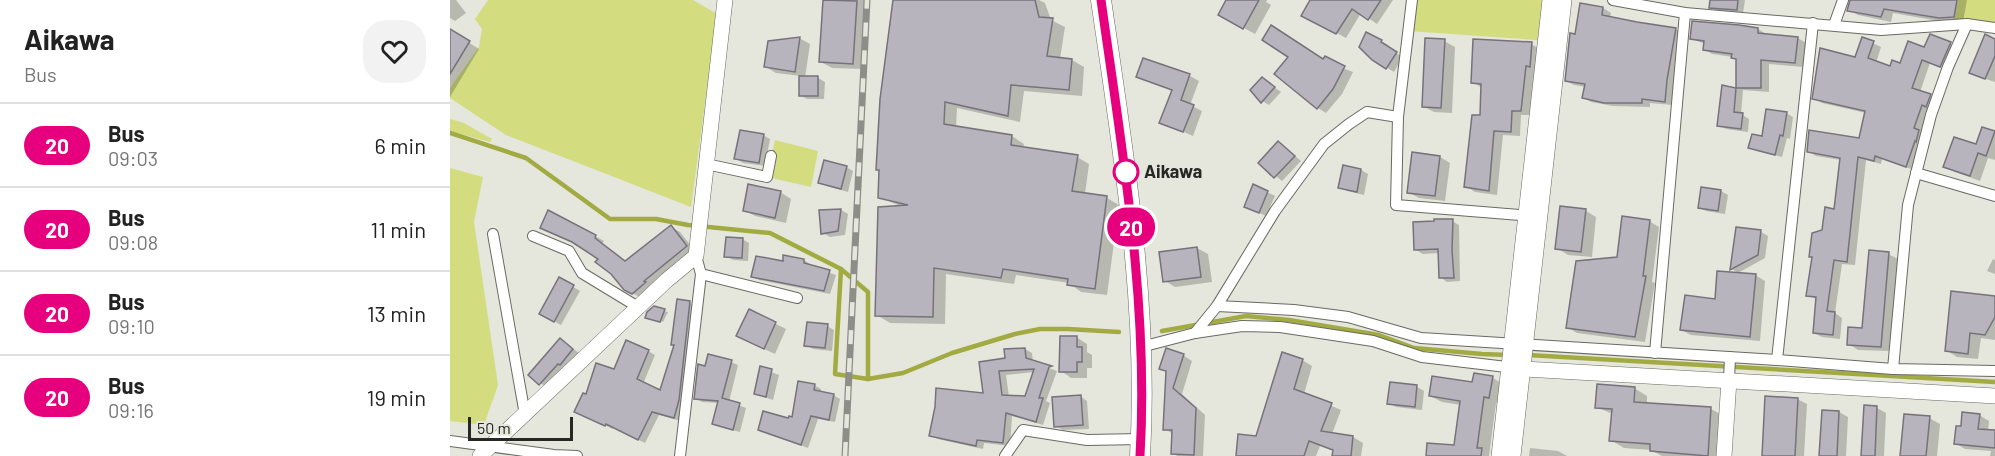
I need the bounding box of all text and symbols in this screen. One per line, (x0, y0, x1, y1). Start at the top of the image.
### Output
button: heart (363, 20, 426, 83)
text: Aikawa (24, 22, 115, 56)
text: Bus (24, 62, 57, 86)
text: Bus (108, 120, 145, 146)
text: 6 min (375, 132, 426, 158)
text: 20 (45, 133, 69, 158)
text: 09:03 (108, 146, 158, 170)
marker: Aikawa (1113, 159, 1139, 185)
place label: Aikawa (1144, 160, 1202, 182)
text: Bus (108, 204, 145, 230)
line badge: 20 (1104, 208, 1158, 246)
text: 20 (1119, 215, 1143, 240)
text: 11 min (370, 216, 426, 242)
text: 20 (45, 217, 69, 242)
text: 09:08 (108, 230, 158, 254)
text: Bus (108, 288, 145, 314)
text: 13 min (367, 300, 426, 326)
text: 20 (45, 301, 69, 326)
text: 09:10 (108, 314, 155, 338)
text: Bus (108, 372, 145, 398)
text: 19 min (367, 384, 426, 410)
text: 20 (45, 385, 69, 410)
text: 09:16 (108, 398, 154, 422)
scale bar (468, 414, 573, 442)
text: 50 m (477, 418, 511, 437)

